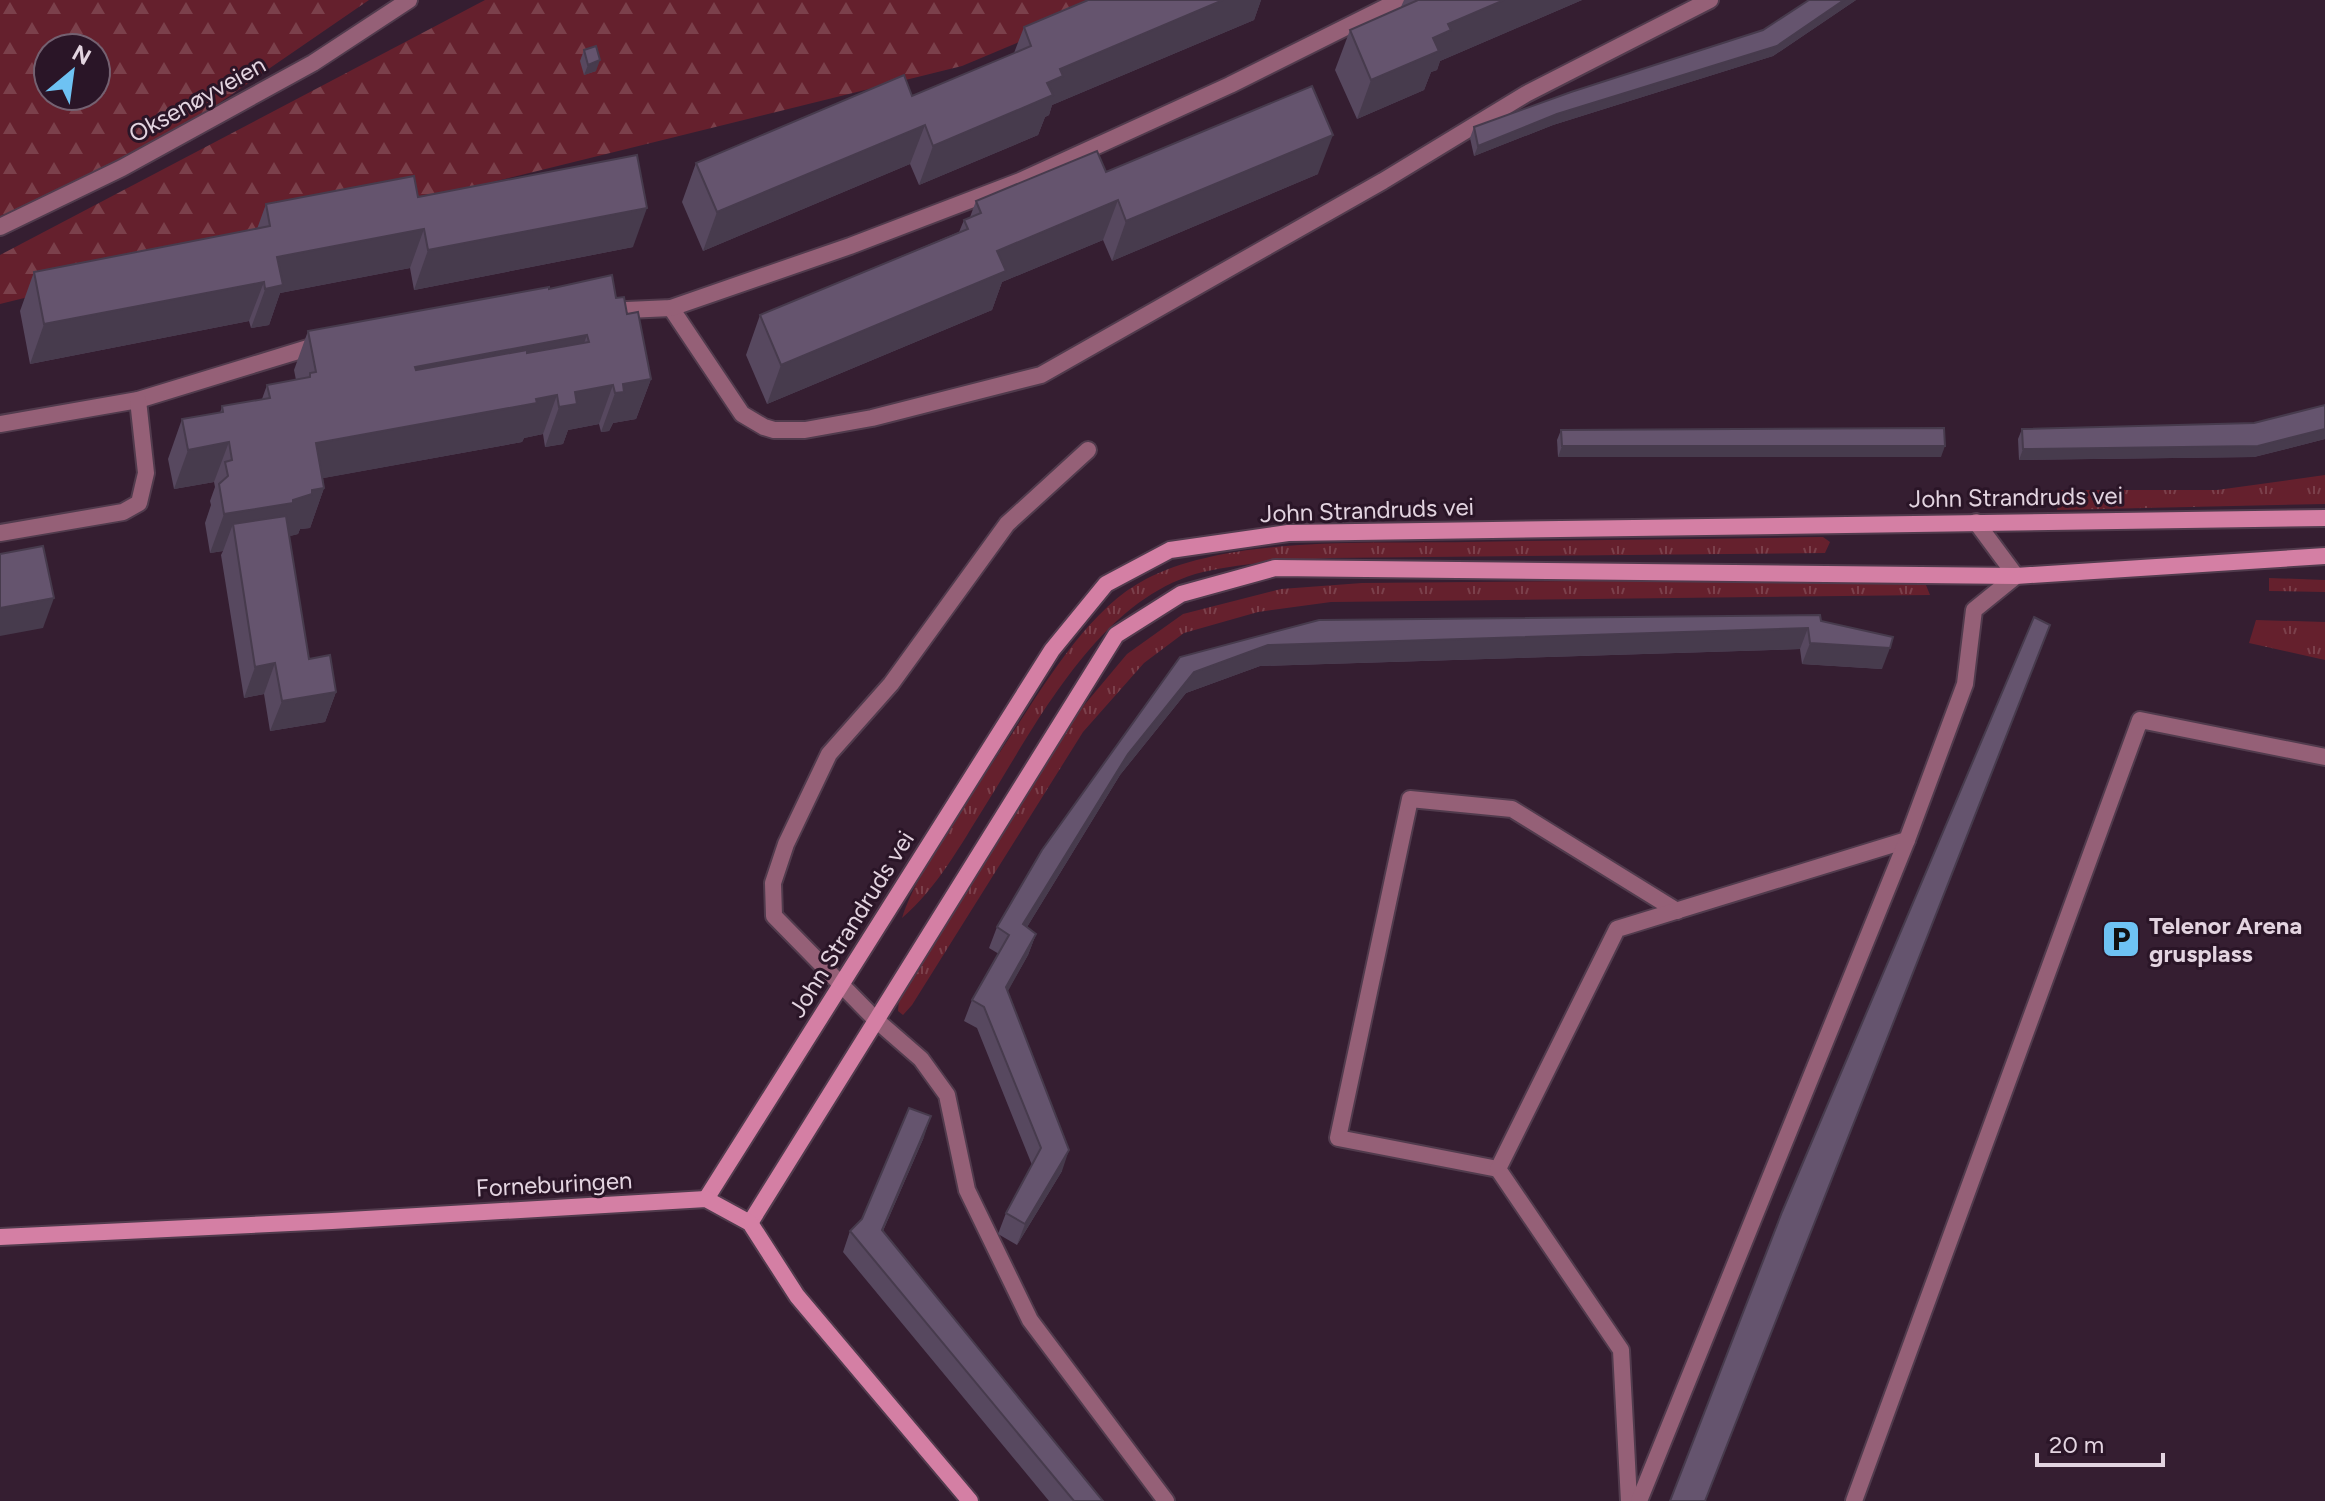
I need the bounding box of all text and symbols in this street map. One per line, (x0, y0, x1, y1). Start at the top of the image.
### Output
north arrow (32, 32, 112, 112)
text: N (67, 39, 95, 71)
street label: Oksenøyveien (124, 50, 270, 148)
street label: John Strandruds vei (1909, 481, 2123, 513)
street label: John Strandruds vei (1259, 492, 1475, 528)
street label: John Strandruds vei (782, 826, 920, 1022)
place label: Telenor Arena grusplass (2149, 911, 2302, 968)
parking icon: Telenor Arena grusplass (2100, 918, 2142, 960)
street label: Forneburingen (475, 1165, 633, 1203)
scale bar (2037, 1417, 2163, 1467)
text: 20 m (2049, 1430, 2104, 1459)

